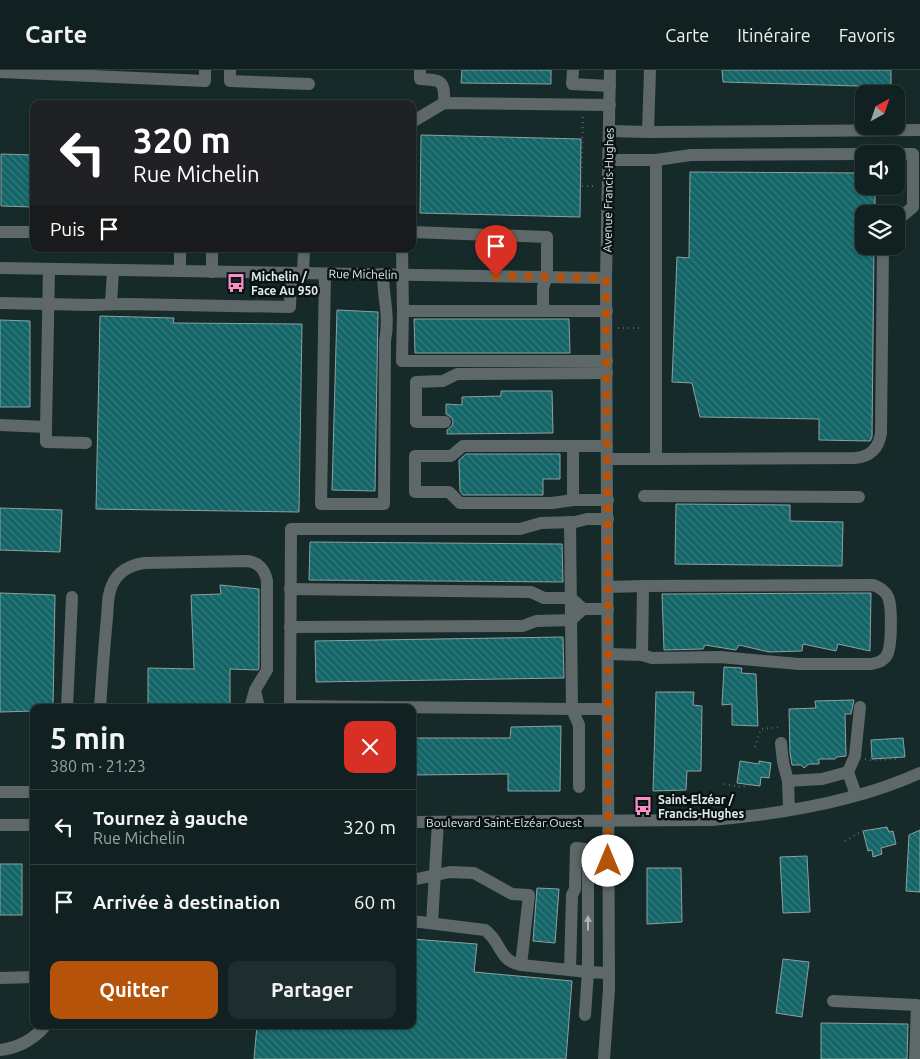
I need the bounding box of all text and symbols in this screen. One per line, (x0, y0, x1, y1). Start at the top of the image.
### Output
text: Carte (25, 21, 87, 48)
text: Carte (665, 25, 709, 45)
text: Itinéraire (737, 25, 811, 45)
text: Favoris (839, 25, 895, 45)
north arrow (855, 85, 905, 135)
map controls (855, 85, 905, 255)
icon: left (50, 120, 115, 185)
text: 320 m (133, 120, 231, 160)
street label: Avenue Francis-Hughes (600, 127, 616, 253)
button: sound (855, 145, 905, 195)
text: Rue Michelin (133, 161, 260, 186)
button: layers (855, 205, 905, 255)
icon: arrive (95, 215, 123, 243)
text: Puis (50, 218, 85, 240)
pin (475, 225, 517, 276)
icon: arrive (482, 232, 510, 260)
street label: Rue Michelin (328, 267, 398, 281)
place label: Michelin / Face Au 950 (251, 270, 318, 297)
bus stop icon: Michelin / Face Au 950 (225, 272, 247, 294)
text: 5 min (50, 721, 126, 755)
button: close (344, 721, 396, 773)
text: 380 m · 21:23 (50, 757, 146, 775)
place label: Saint-Elzéar / Francis-Hughes (658, 793, 744, 820)
bus stop icon: Saint-Elzéar / Francis-Hughes (632, 795, 654, 817)
text: Tournez à gauche (93, 807, 248, 829)
icon: left (50, 813, 78, 841)
text: 320 m (343, 816, 396, 838)
street label: Boulevard Saint-Elzéar Ouest (426, 816, 582, 829)
text: Rue Michelin (93, 829, 185, 847)
position arrow (581, 834, 633, 886)
icon: arrive (50, 888, 78, 916)
text: Arrivée à destination (93, 891, 280, 913)
text: 60 m (354, 891, 396, 913)
one-way arrow (584, 915, 592, 931)
button: Quitter (50, 961, 218, 1019)
button: Partager (228, 961, 396, 1019)

